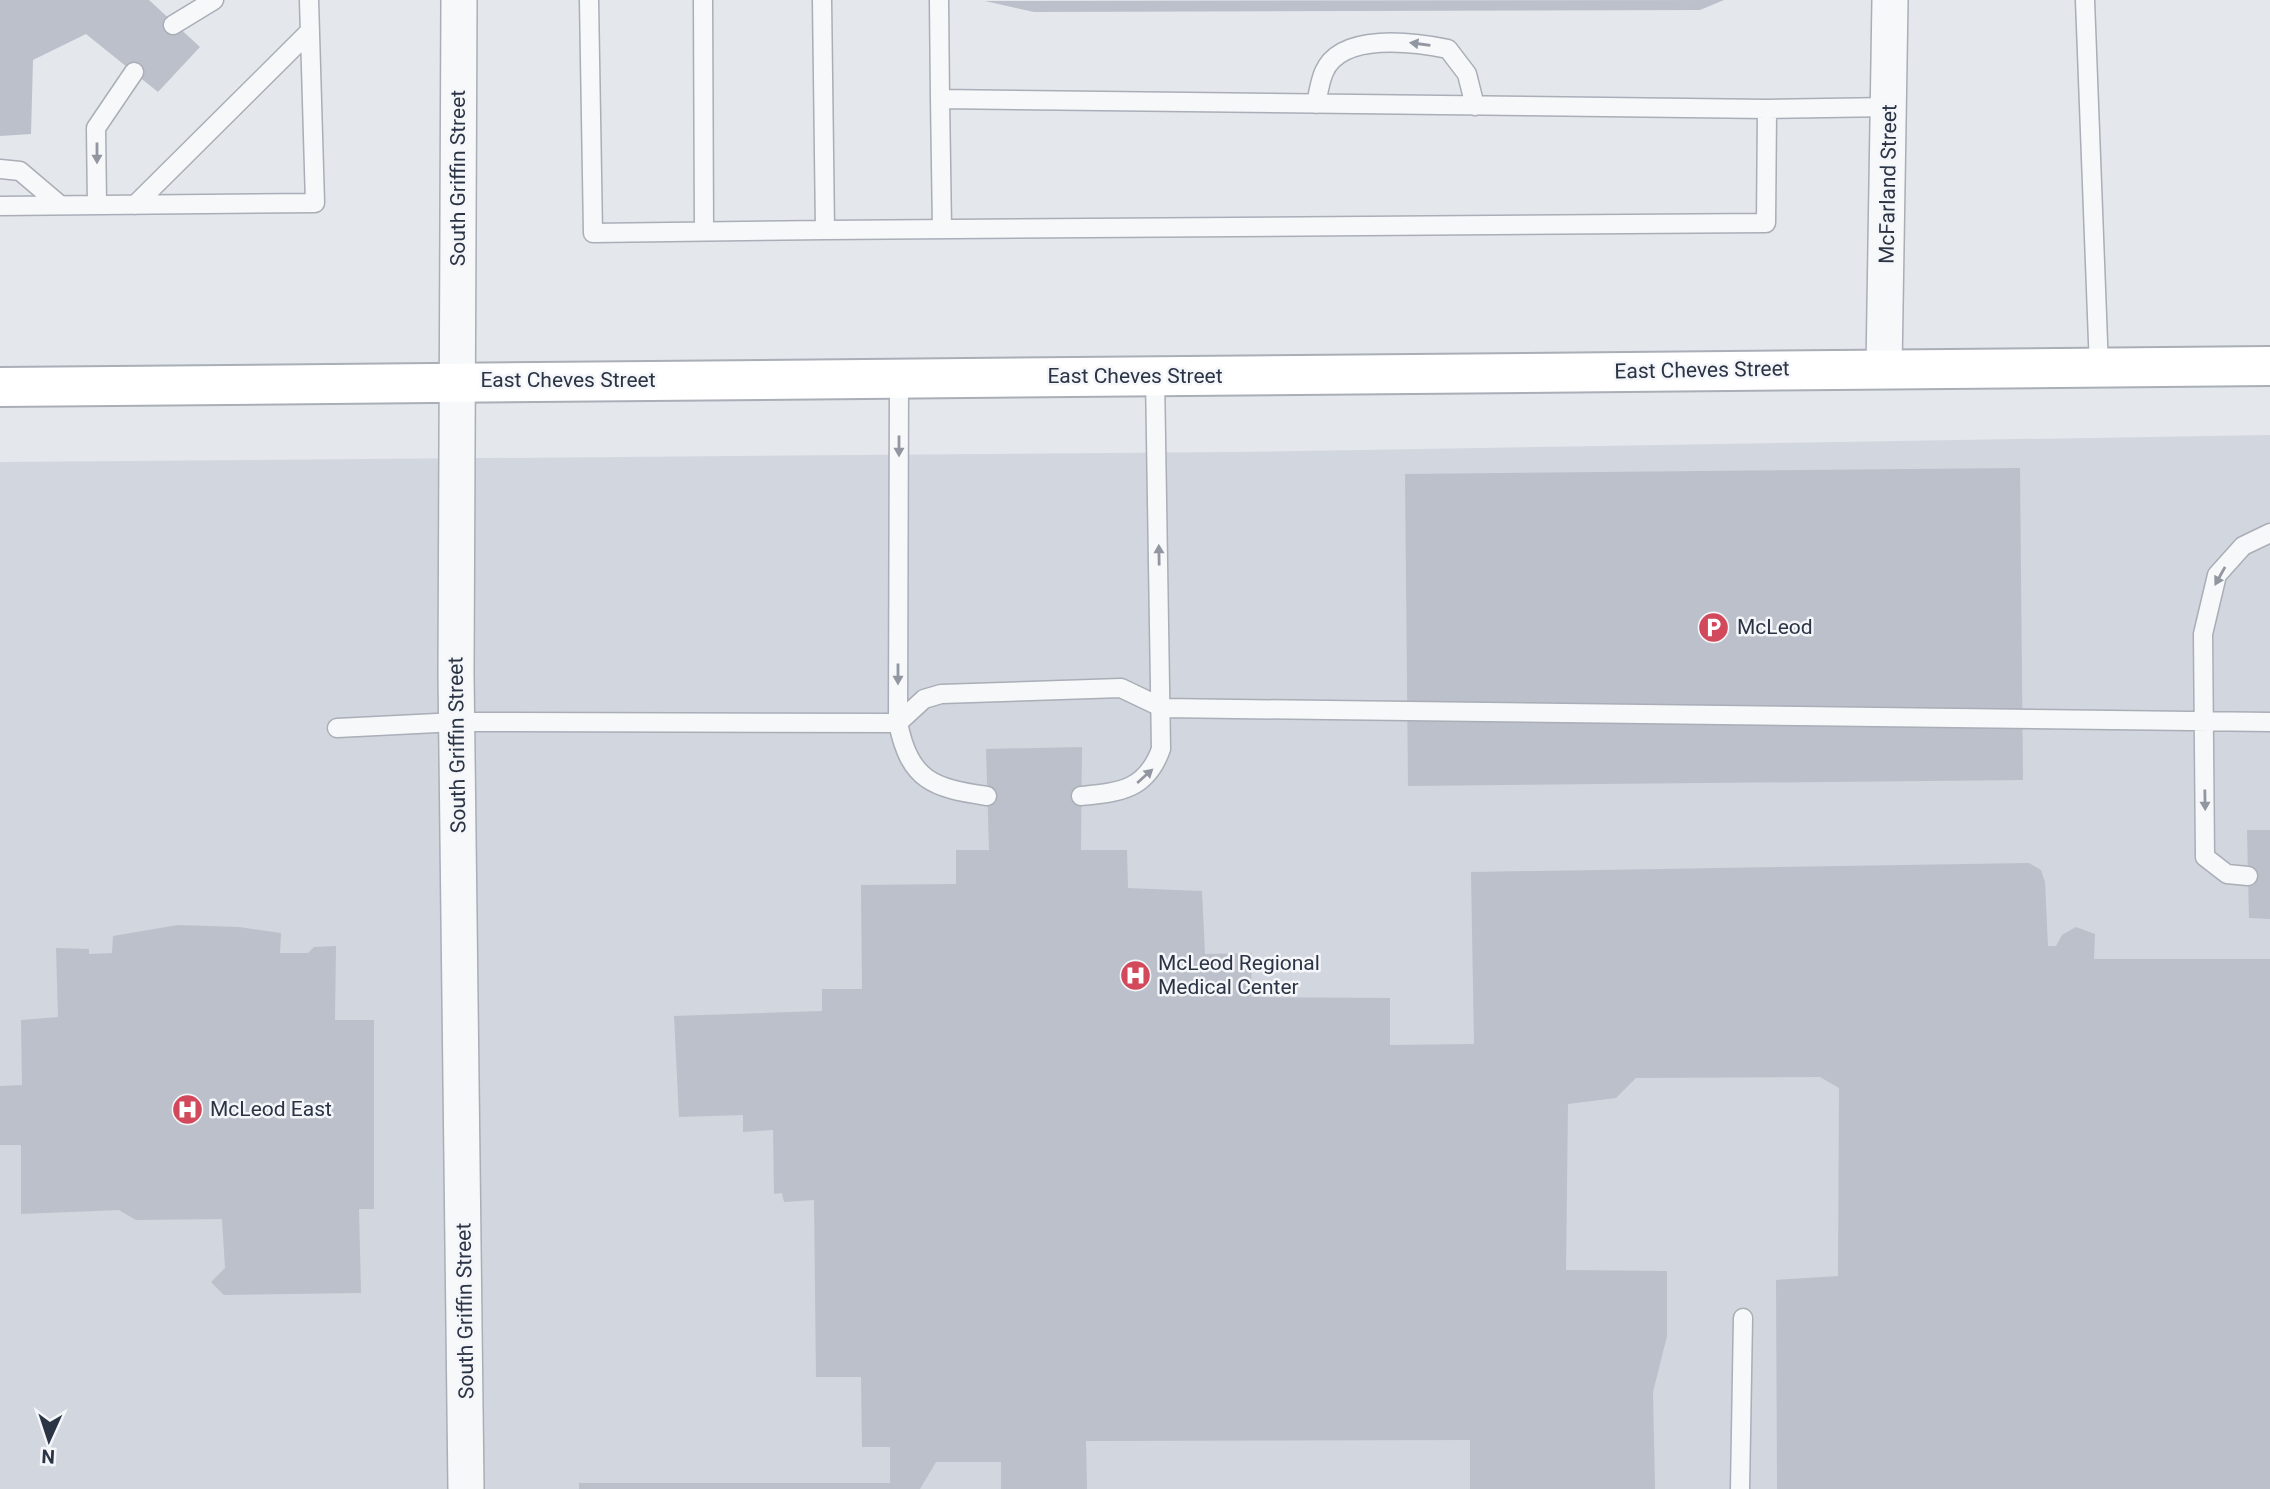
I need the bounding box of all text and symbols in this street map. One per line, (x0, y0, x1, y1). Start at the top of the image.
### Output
one-way arrow (1409, 39, 1431, 50)
street label: South Griffin Street (446, 90, 470, 266)
street label: McFarland Street (1875, 104, 1901, 264)
one-way arrow (91, 142, 102, 164)
street label: East Cheves Street (1614, 356, 1790, 384)
street label: East Cheves Street (1047, 364, 1223, 388)
street label: East Cheves Street (480, 368, 656, 392)
one-way arrow (893, 435, 905, 457)
one-way arrow (1154, 543, 1165, 565)
one-way arrow (2214, 566, 2226, 585)
parking icon: McLeod (1697, 610, 1731, 644)
place label: McLeod (1737, 615, 1813, 639)
street label: South Griffin Street (443, 657, 471, 833)
one-way arrow (892, 663, 904, 685)
one-way arrow (1136, 769, 1153, 785)
one-way arrow (2199, 789, 2211, 811)
place label: McLeod Regional Medical Center (1158, 951, 1320, 999)
hospital icon: McLeod Regional Medical Center (1118, 958, 1152, 992)
hospital icon: McLeod East (170, 1092, 204, 1126)
place label: McLeod East (210, 1097, 332, 1121)
street label: South Griffin Street (451, 1223, 479, 1399)
north arrow (14, 1405, 84, 1475)
text: N (41, 1445, 55, 1468)

